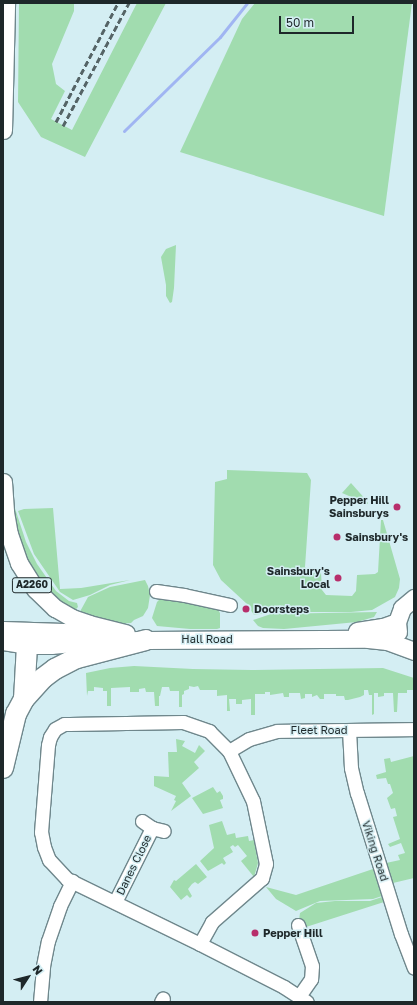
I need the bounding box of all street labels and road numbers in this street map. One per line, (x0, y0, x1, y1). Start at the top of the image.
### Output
road number: A2260 (11, 577, 53, 593)
street label: Hall Road (181, 632, 233, 646)
street label: Fleet Road (291, 723, 347, 737)
street label: Viking Road (359, 819, 391, 883)
street label: Danes Close (114, 833, 154, 897)

